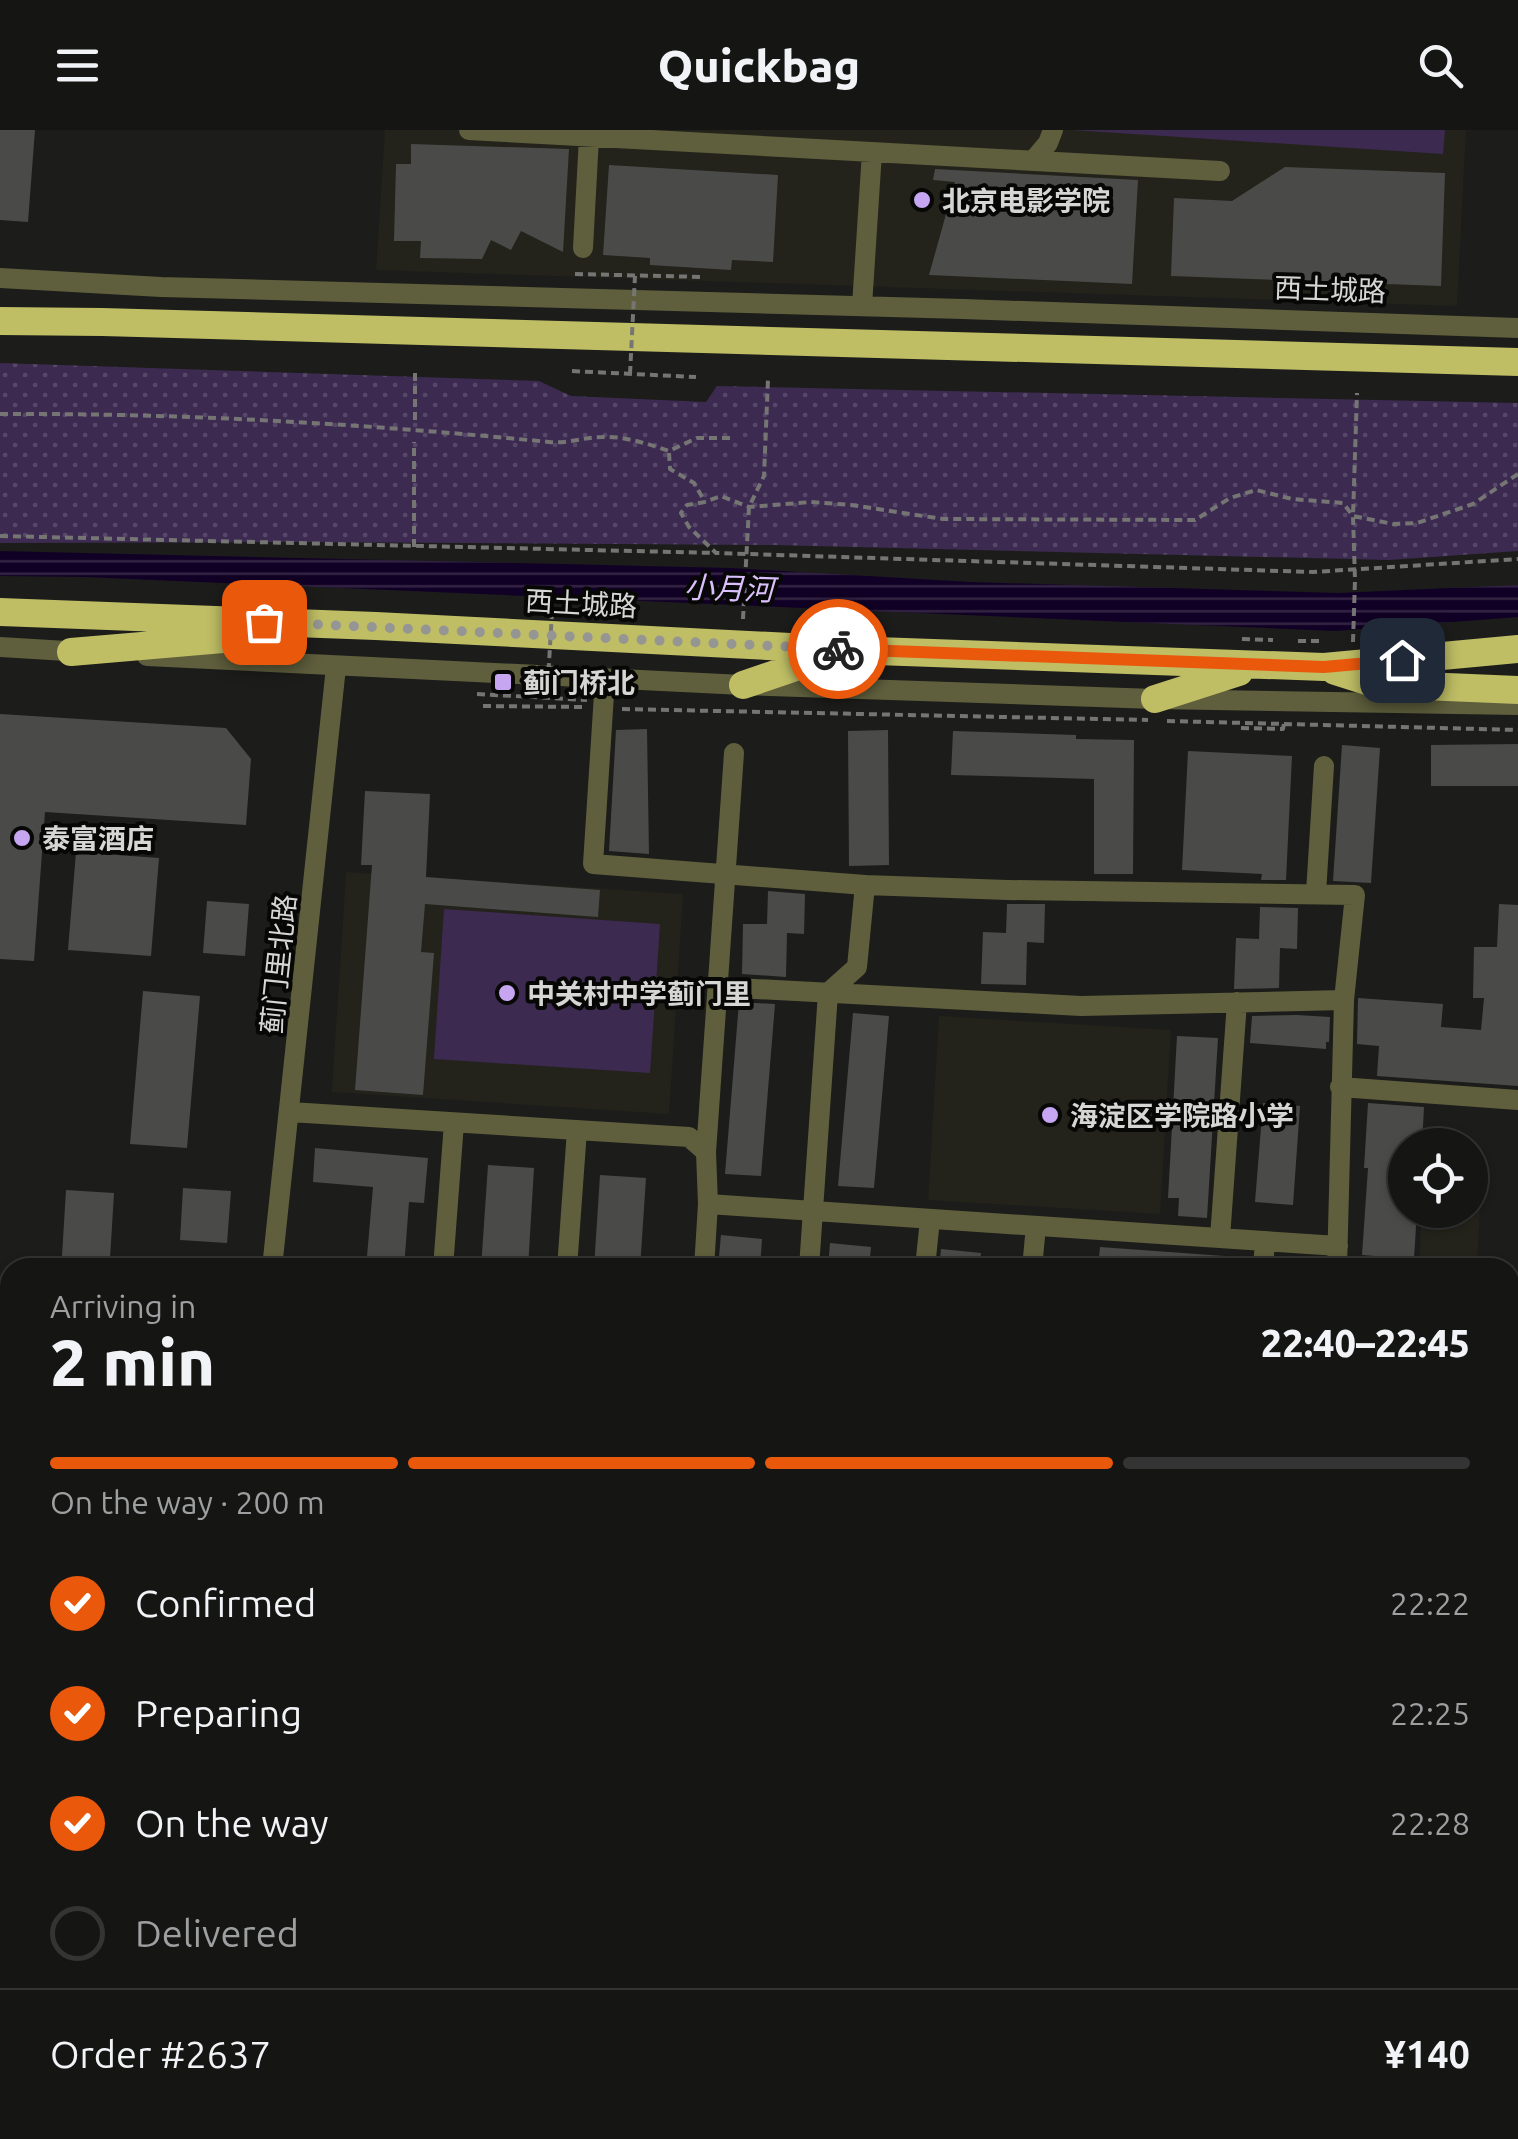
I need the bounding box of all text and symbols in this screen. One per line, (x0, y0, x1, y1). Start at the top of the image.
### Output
icon: menu (50, 38, 105, 93)
icon: search (1413, 38, 1468, 93)
text: Quickbag (658, 40, 860, 91)
place label: 北京电影学院 (942, 185, 1110, 216)
marker: 北京电影学院 (911, 189, 933, 211)
street label: 西土城路 (1273, 272, 1387, 306)
water label: 小月河 (683, 569, 780, 607)
pin (222, 580, 307, 665)
street label: 西土城路 (524, 585, 638, 621)
icon: bag (237, 595, 292, 650)
courier (788, 599, 888, 699)
pin (1360, 618, 1445, 703)
icon: bike (811, 622, 866, 677)
icon: home (1375, 633, 1430, 688)
place label: 蓟门桥北 (523, 667, 635, 698)
marker: 蓟门桥北 (492, 671, 514, 693)
place label: 泰富酒店 (42, 823, 154, 854)
marker: 泰富酒店 (11, 827, 33, 849)
street label: 蓟门里北路 (255, 893, 301, 1035)
place label: 中关村中学蓟门里 (527, 978, 751, 1009)
marker: 中关村中学蓟门里 (496, 982, 518, 1004)
place label: 海淀区学院路小学 (1070, 1100, 1294, 1131)
marker: 海淀区学院路小学 (1039, 1104, 1061, 1126)
map controls (1388, 1128, 1488, 1228)
button: locate (1388, 1128, 1488, 1228)
text: Arriving in (50, 1288, 196, 1324)
text: 22:40–22:45 (1261, 1322, 1470, 1364)
text: 2 min (50, 1325, 215, 1398)
text: On the way · 200 m (50, 1484, 325, 1520)
icon: check (50, 1576, 105, 1631)
text: Confirmed (135, 1582, 316, 1624)
text: 22:22 (1390, 1585, 1470, 1621)
icon: check (50, 1686, 105, 1741)
text: Preparing (135, 1692, 302, 1734)
text: 22:25 (1390, 1695, 1470, 1731)
icon: check (50, 1796, 105, 1851)
text: On the way (135, 1802, 328, 1844)
text: 22:28 (1390, 1805, 1470, 1841)
text: Delivered (135, 1912, 299, 1954)
text: Order #2637 (50, 2033, 271, 2075)
text: ¥140 (1384, 2033, 1470, 2075)

